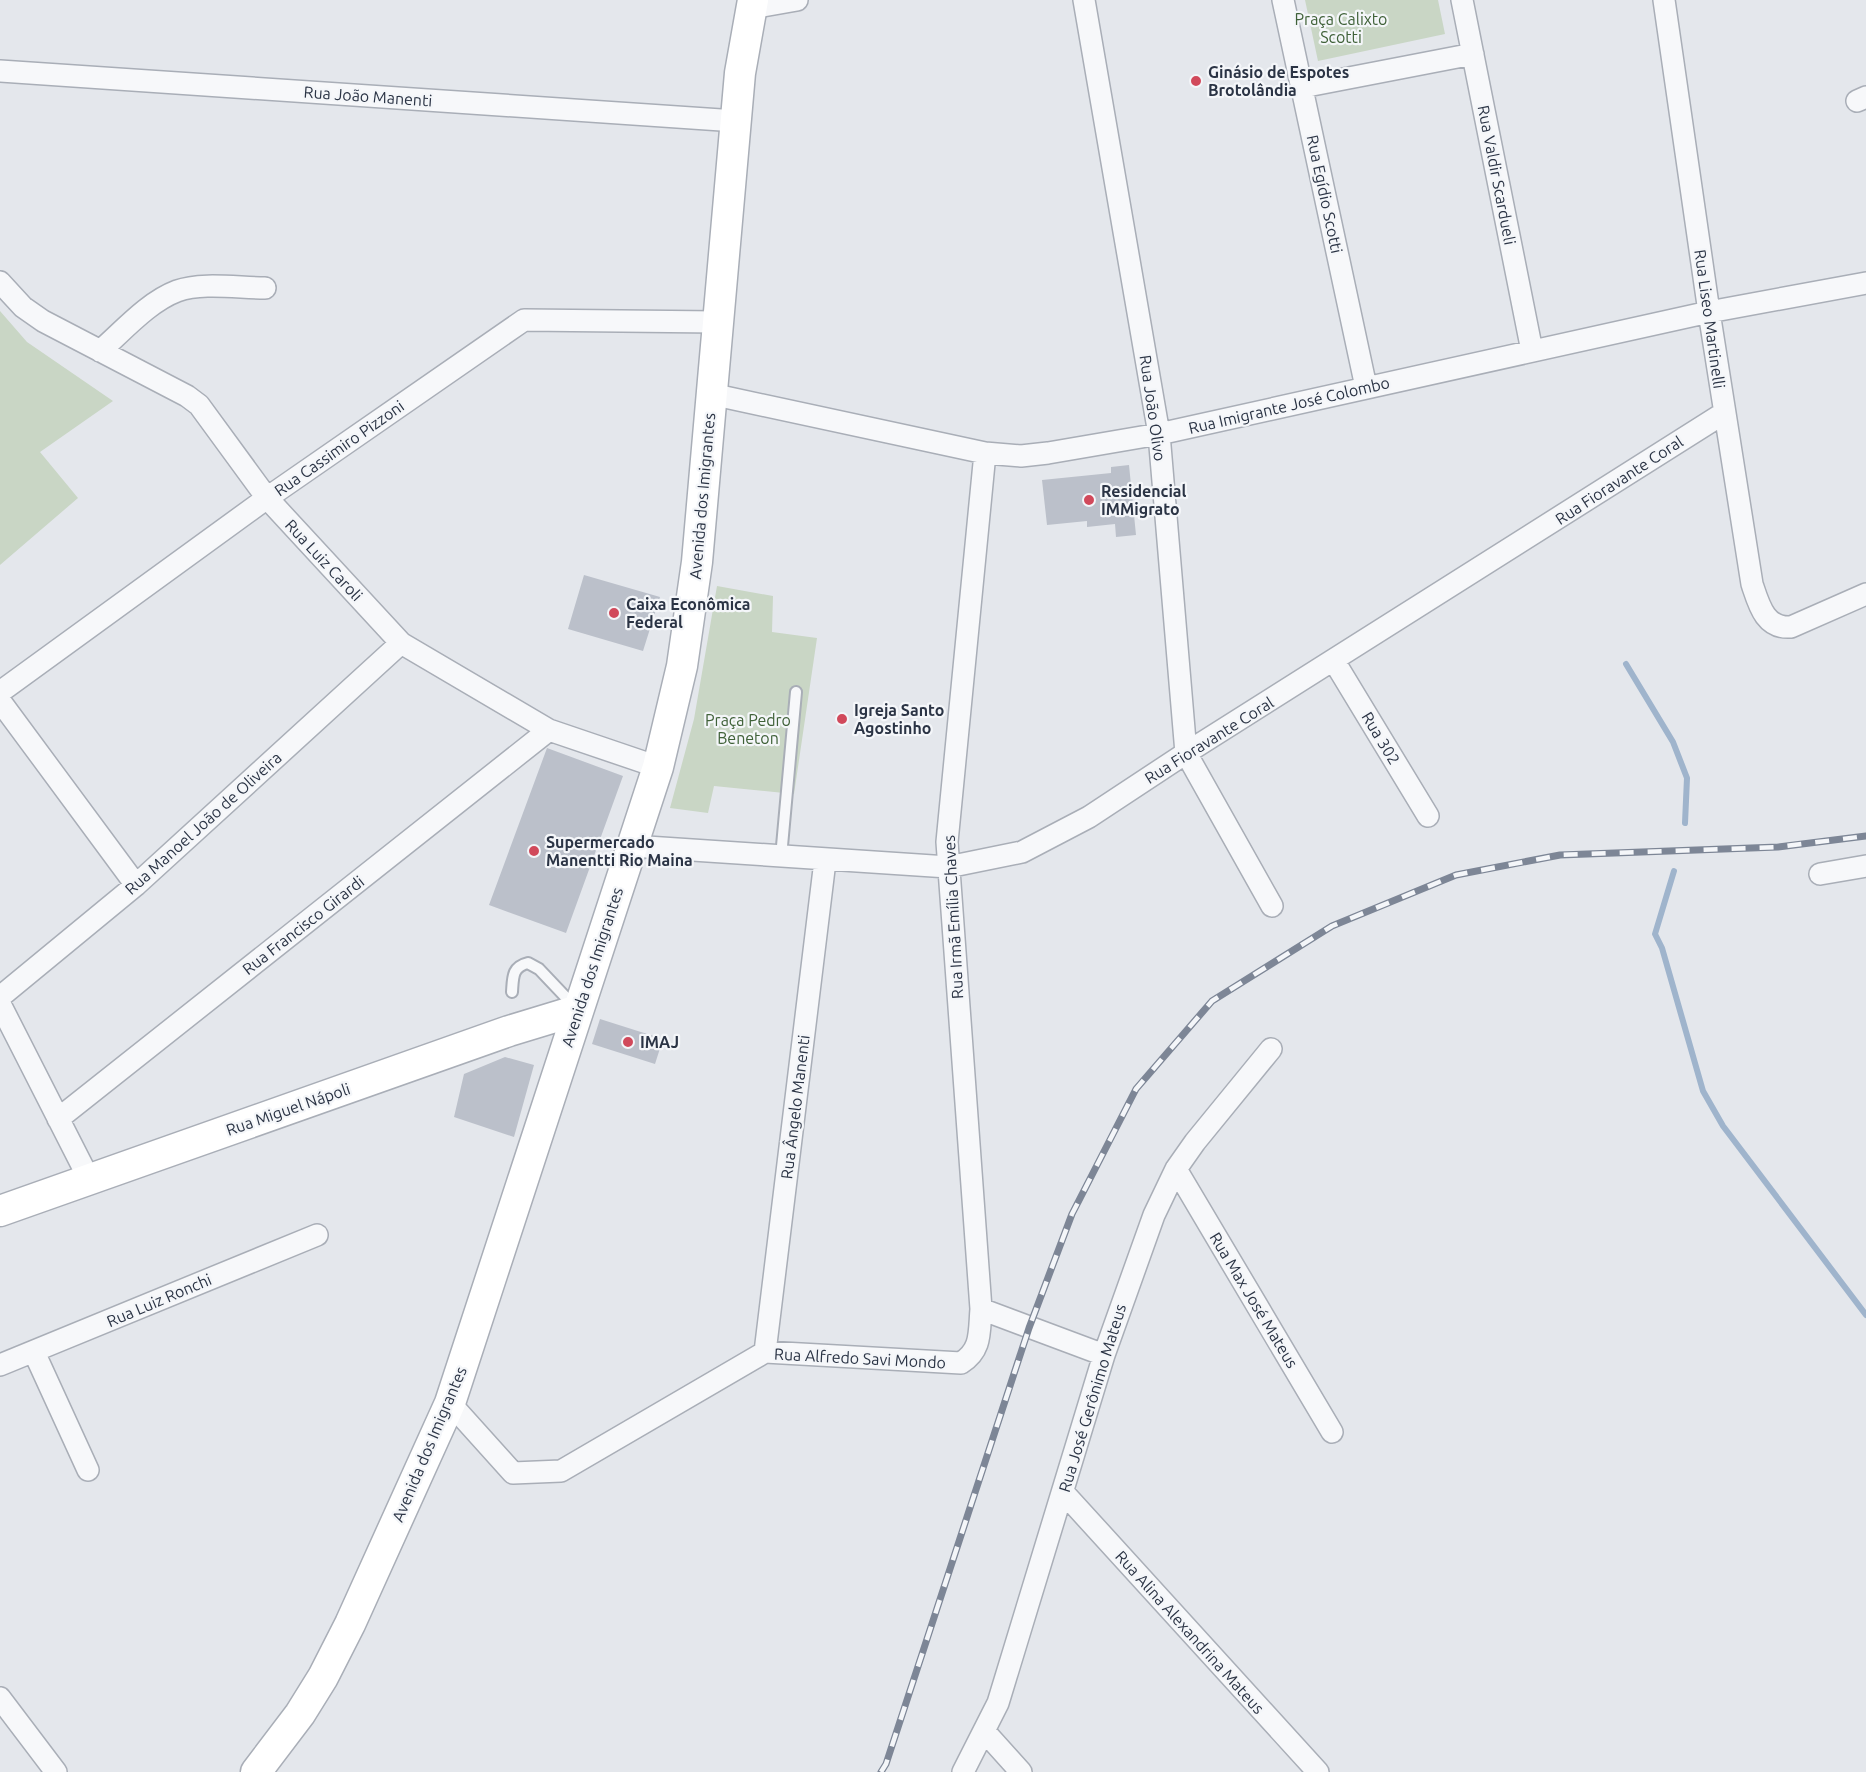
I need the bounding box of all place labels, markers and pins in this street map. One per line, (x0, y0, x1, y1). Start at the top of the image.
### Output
place label: Ginásio de Espotes Brotolândia (1208, 63, 1349, 99)
marker: Ginásio de Espotes Brotolândia (1189, 74, 1203, 88)
place label: Residencial IMMigrato (1101, 482, 1187, 518)
marker: Residencial IMMigrato (1082, 493, 1096, 507)
place label: Caixa Econômica Federal (626, 595, 750, 631)
marker: Caixa Econômica Federal (607, 606, 621, 620)
place label: Igreja Santo Agostinho (854, 701, 944, 737)
marker: Igreja Santo Agostinho (835, 712, 849, 726)
place label: Supermercado Manentti Rio Maina (546, 833, 693, 869)
marker: Supermercado Manentti Rio Maina (527, 844, 541, 858)
place label: IMAJ (640, 1033, 679, 1051)
marker: IMAJ (621, 1035, 635, 1049)

